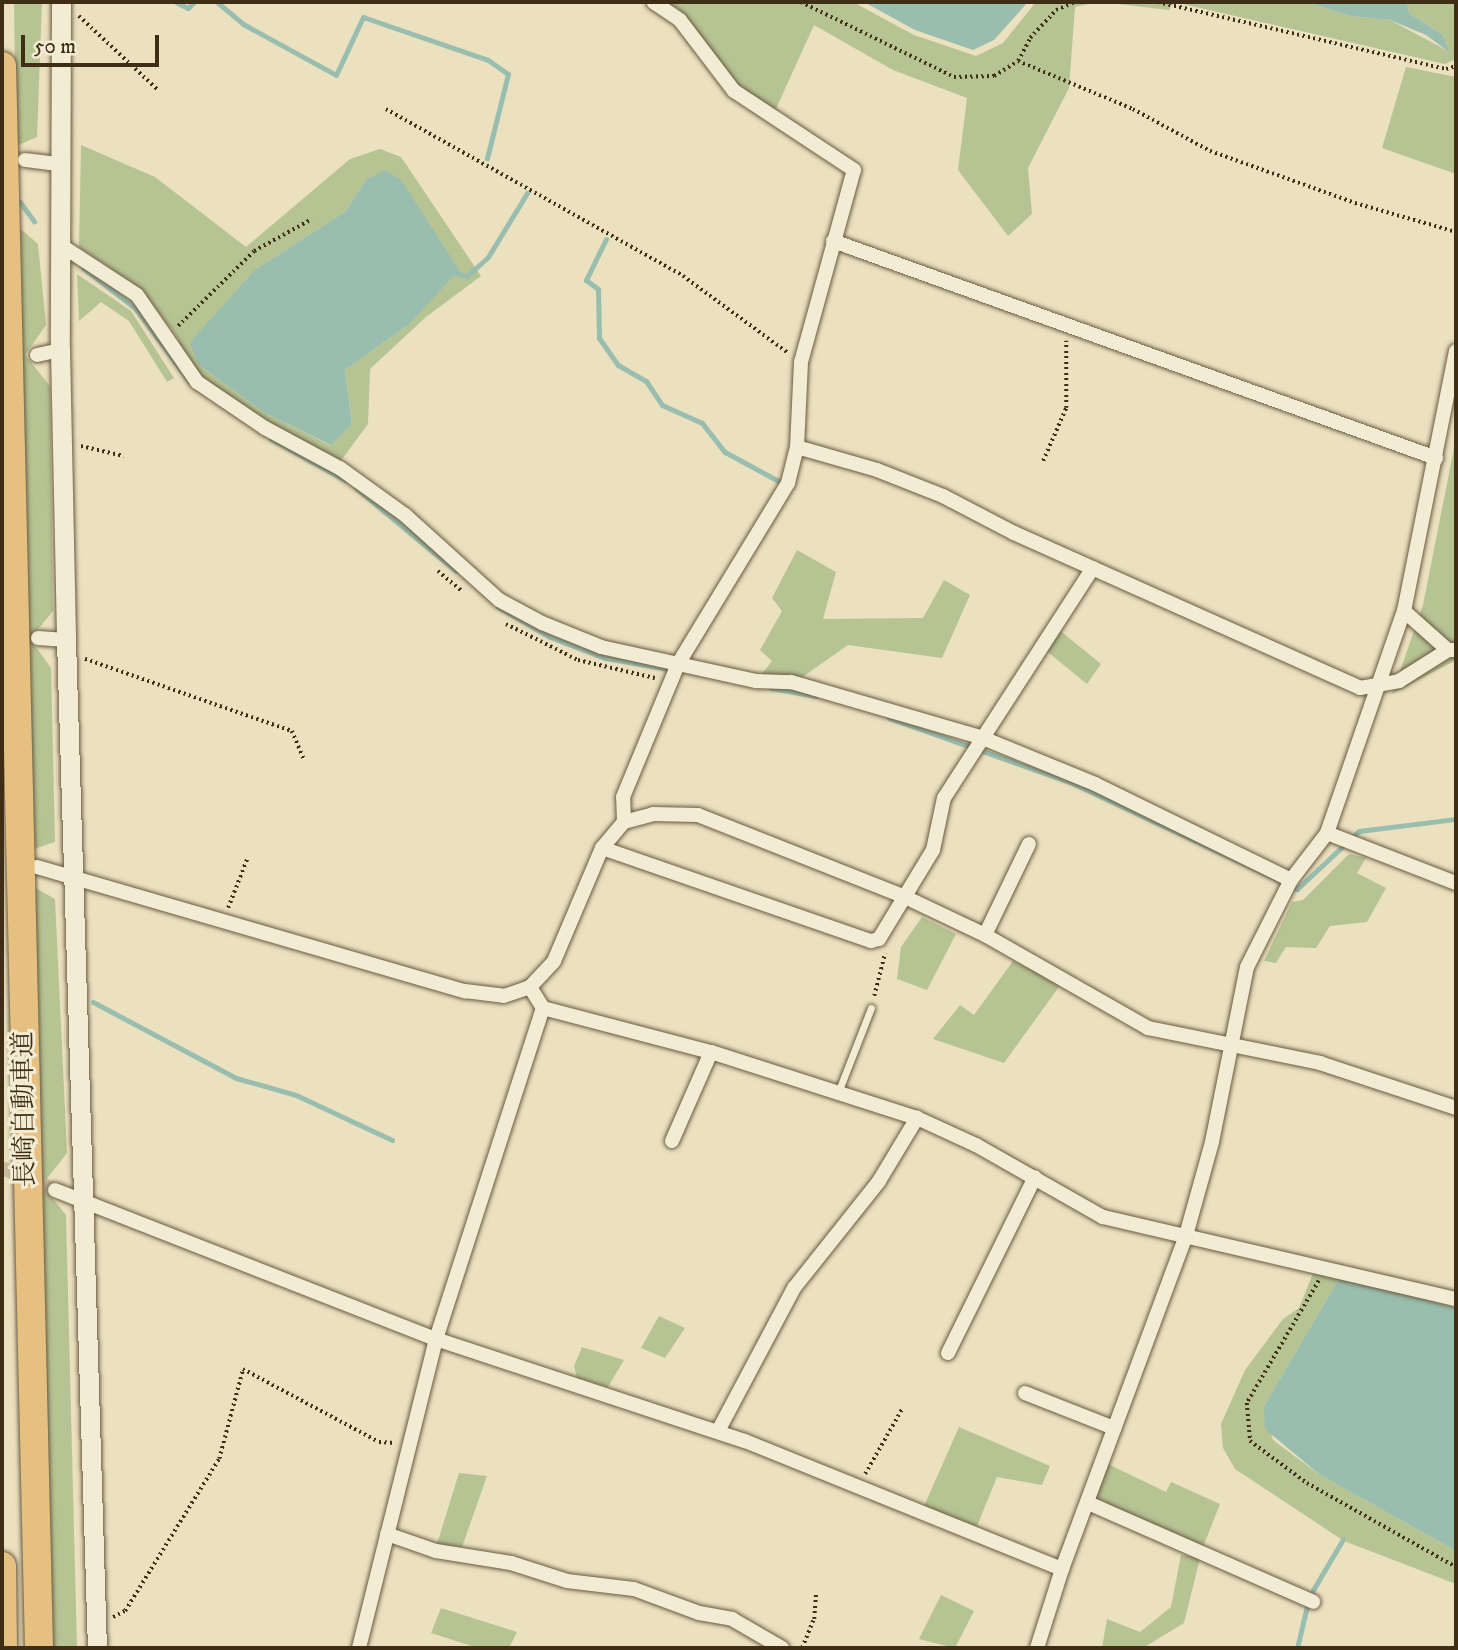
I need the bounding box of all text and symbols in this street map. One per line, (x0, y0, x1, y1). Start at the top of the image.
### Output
scale bar (24, 21, 163, 65)
text: 50 m (34, 34, 76, 60)
street label: 長崎自動車道 (8, 1031, 42, 1187)

